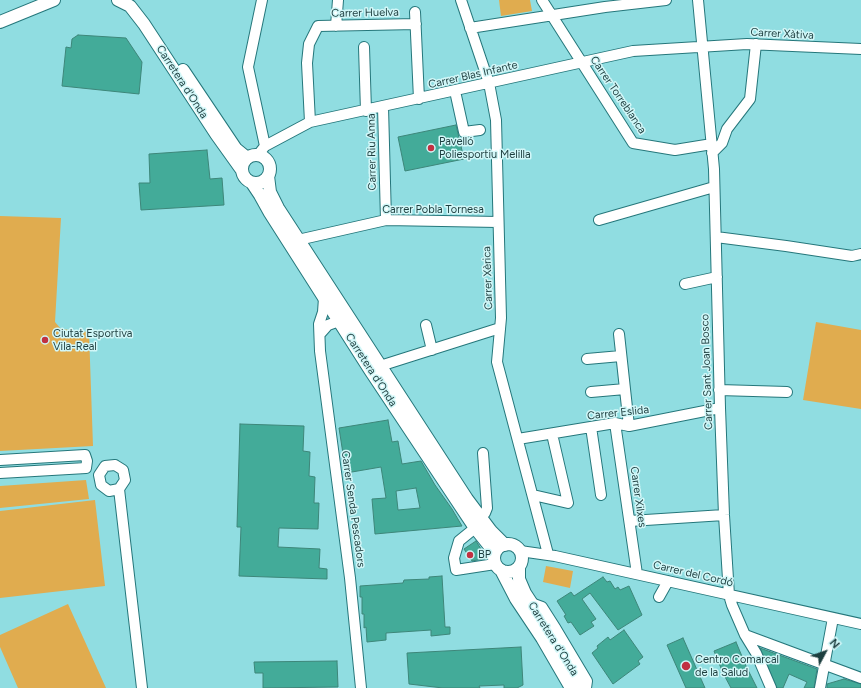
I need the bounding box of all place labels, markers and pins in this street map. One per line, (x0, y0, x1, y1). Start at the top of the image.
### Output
place label: Pavelló Poliesportiu Melilla (439, 135, 531, 161)
marker: Pavelló Poliesportiu Melilla (426, 143, 436, 153)
place label: Ciutat Esportiva Vila-Real (53, 327, 132, 353)
marker: Ciutat Esportiva Vila-Real (40, 335, 50, 345)
place label: BP (478, 548, 491, 562)
marker: BP (465, 550, 475, 560)
place label: Centro Comarcal de la Salud (695, 653, 779, 679)
marker: Centro Comarcal de la Salud (680, 660, 692, 672)

